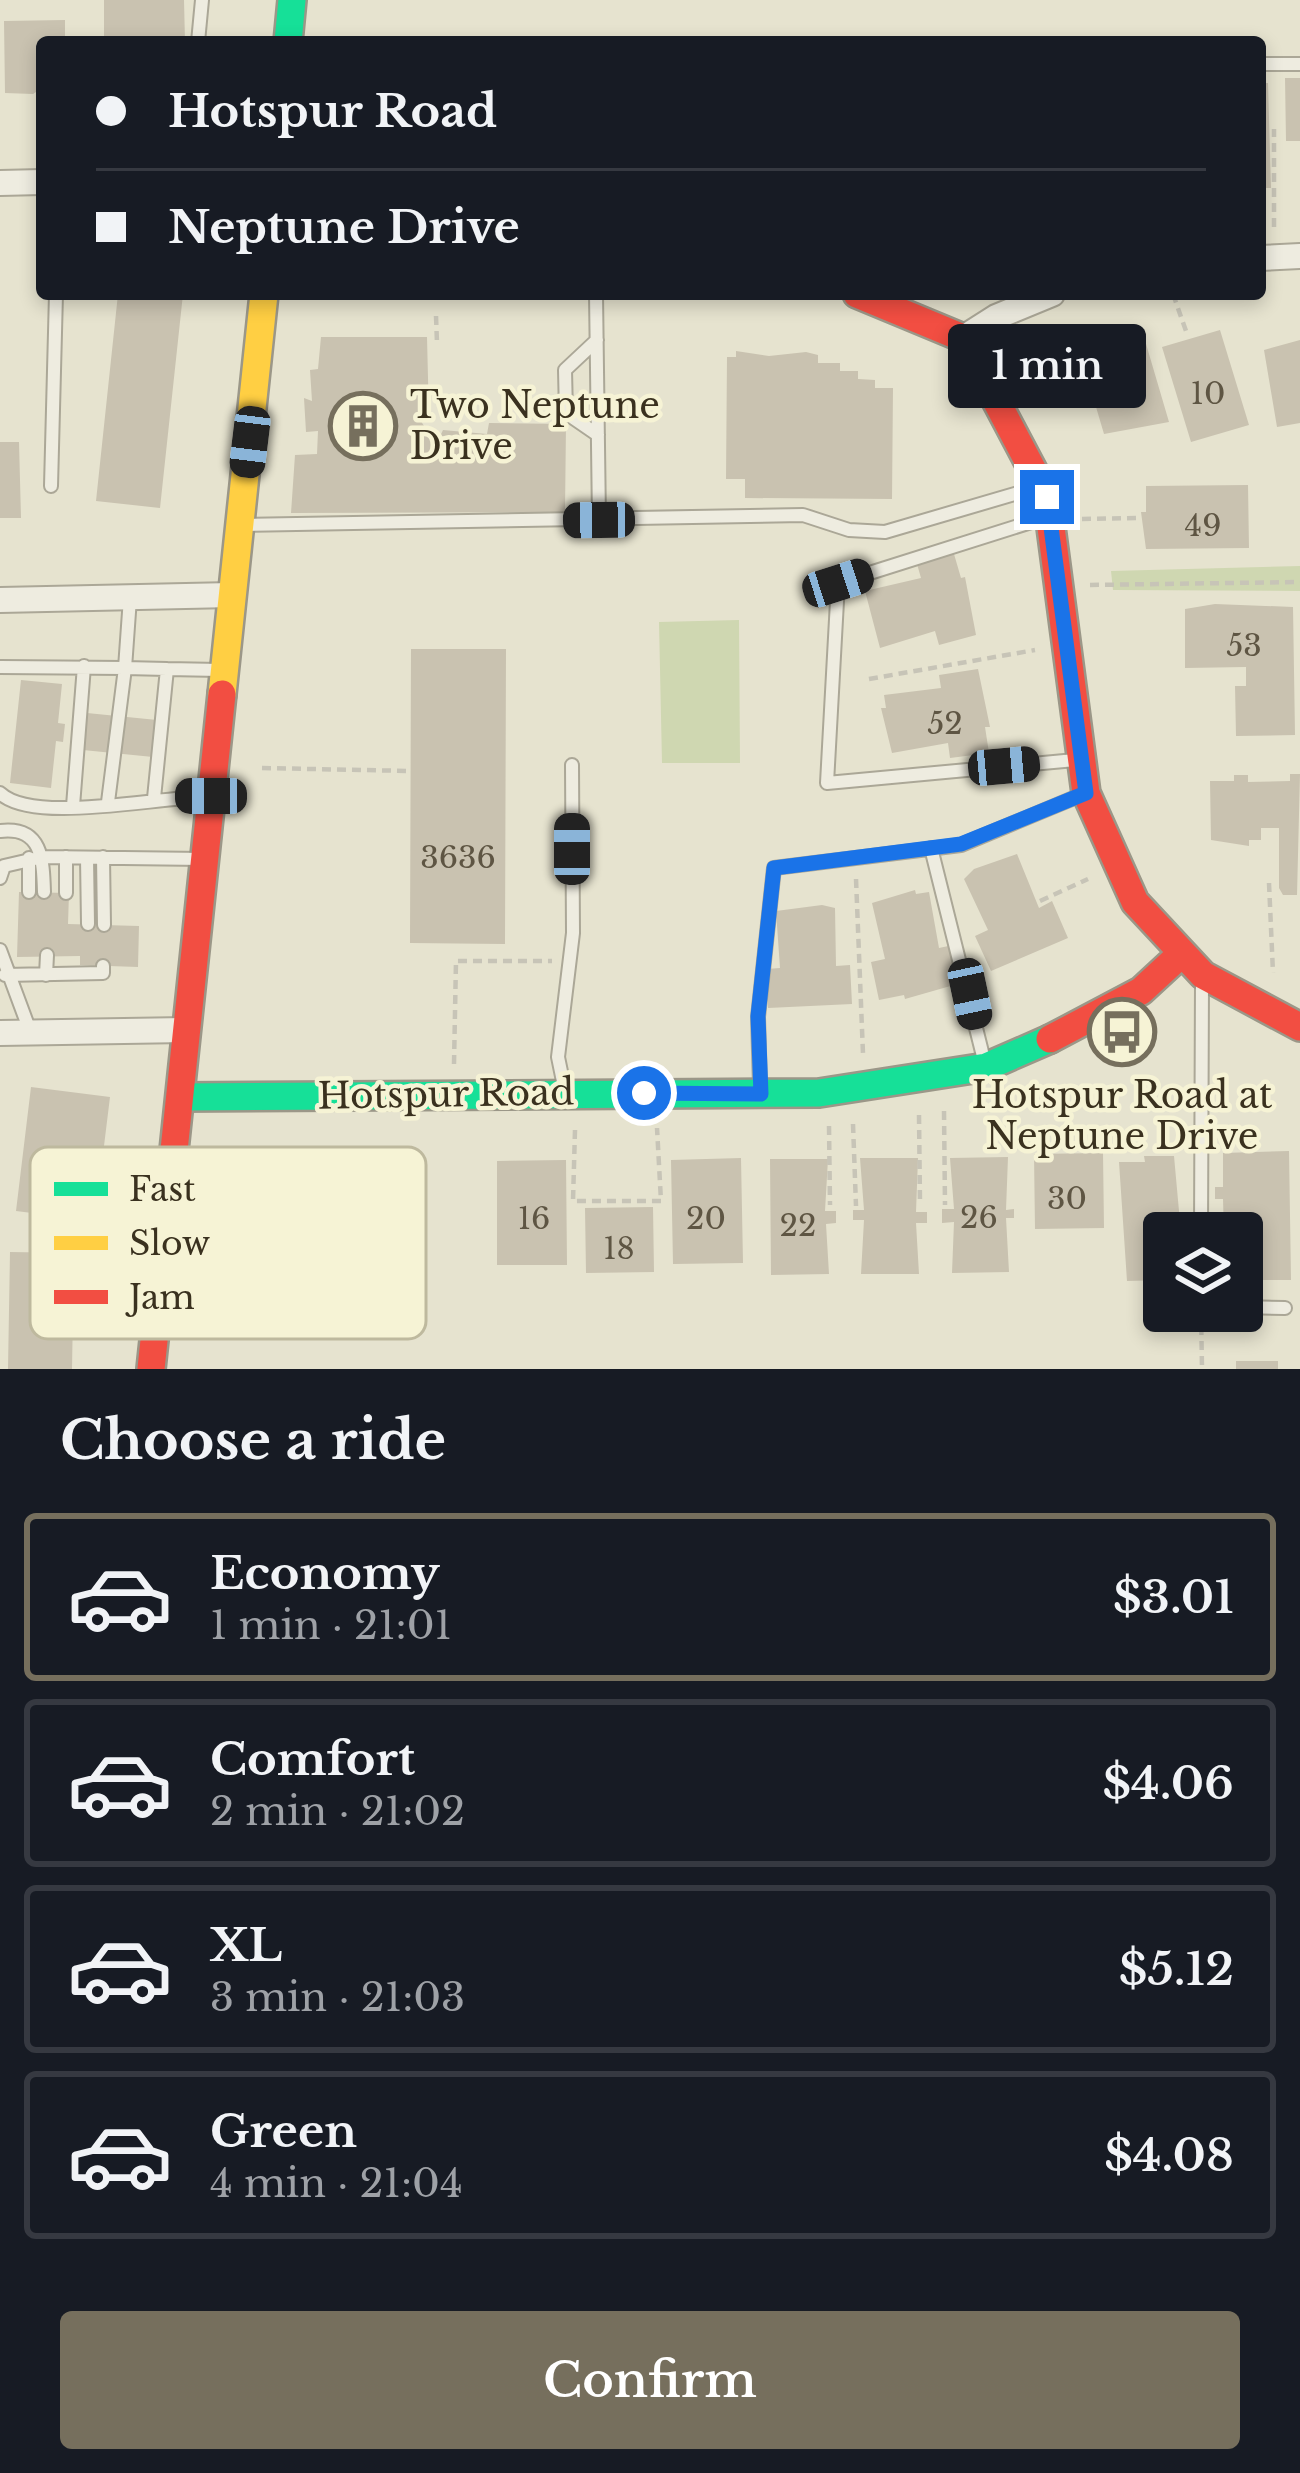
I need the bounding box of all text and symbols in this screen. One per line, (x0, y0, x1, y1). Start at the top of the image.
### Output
text: Hotspur Road (168, 83, 497, 139)
text: Neptune Drive (168, 199, 520, 255)
callout: 1 min (948, 323, 1146, 407)
text: 1 min (991, 341, 1103, 390)
house number: 10 (1191, 375, 1225, 412)
place label: Two Neptune Drive (410, 383, 660, 469)
building icon: Two Neptune Drive (328, 391, 398, 461)
car (228, 404, 272, 480)
route end (1020, 470, 1074, 524)
car (563, 501, 635, 539)
house number: 49 (1185, 507, 1221, 544)
car (798, 555, 878, 611)
house number: 53 (1226, 627, 1262, 664)
house number: 52 (927, 705, 963, 742)
car (967, 745, 1041, 787)
car (175, 778, 247, 814)
car (554, 813, 590, 885)
house number: 3636 (420, 839, 496, 876)
car (945, 955, 995, 1033)
bus stop icon: Hotspur Road at Neptune Drive (1087, 997, 1157, 1067)
route start (617, 1066, 671, 1120)
street label: Hotspur Road (317, 1069, 575, 1119)
place label: Hotspur Road at Neptune Drive (972, 1073, 1273, 1159)
legend (30, 1147, 426, 1339)
text: Fast (129, 1169, 196, 1210)
house number: 30 (1047, 1180, 1087, 1217)
house number: 26 (960, 1199, 998, 1236)
house number: 16 (518, 1200, 550, 1237)
house number: 20 (686, 1200, 726, 1237)
house number: 22 (780, 1207, 816, 1244)
map controls (1143, 1212, 1263, 1332)
button: layers (1143, 1212, 1263, 1332)
text: Slow (129, 1223, 210, 1264)
house number: 18 (603, 1230, 635, 1267)
text: Jam (125, 1277, 195, 1318)
text: Choose a ride (60, 1407, 446, 1474)
icon: car (66, 1543, 174, 1651)
text: Economy (210, 1545, 440, 1601)
text: $3.01 (1113, 1569, 1234, 1625)
text: 1 min · 21:01 (210, 1601, 452, 1650)
icon: car (66, 1729, 174, 1837)
text: Comfort (210, 1731, 415, 1787)
text: $4.06 (1102, 1755, 1234, 1811)
text: 2 min · 21:02 (210, 1787, 465, 1836)
icon: car (66, 1915, 174, 2023)
text: XL (210, 1917, 282, 1973)
text: $5.12 (1119, 1941, 1234, 1997)
text: 3 min · 21:03 (210, 1973, 465, 2022)
icon: car (66, 2101, 174, 2209)
text: Green (210, 2103, 357, 2159)
text: $4.08 (1104, 2127, 1234, 2183)
text: 4 min · 21:04 (210, 2159, 463, 2208)
button: Confirm (60, 2311, 1240, 2449)

